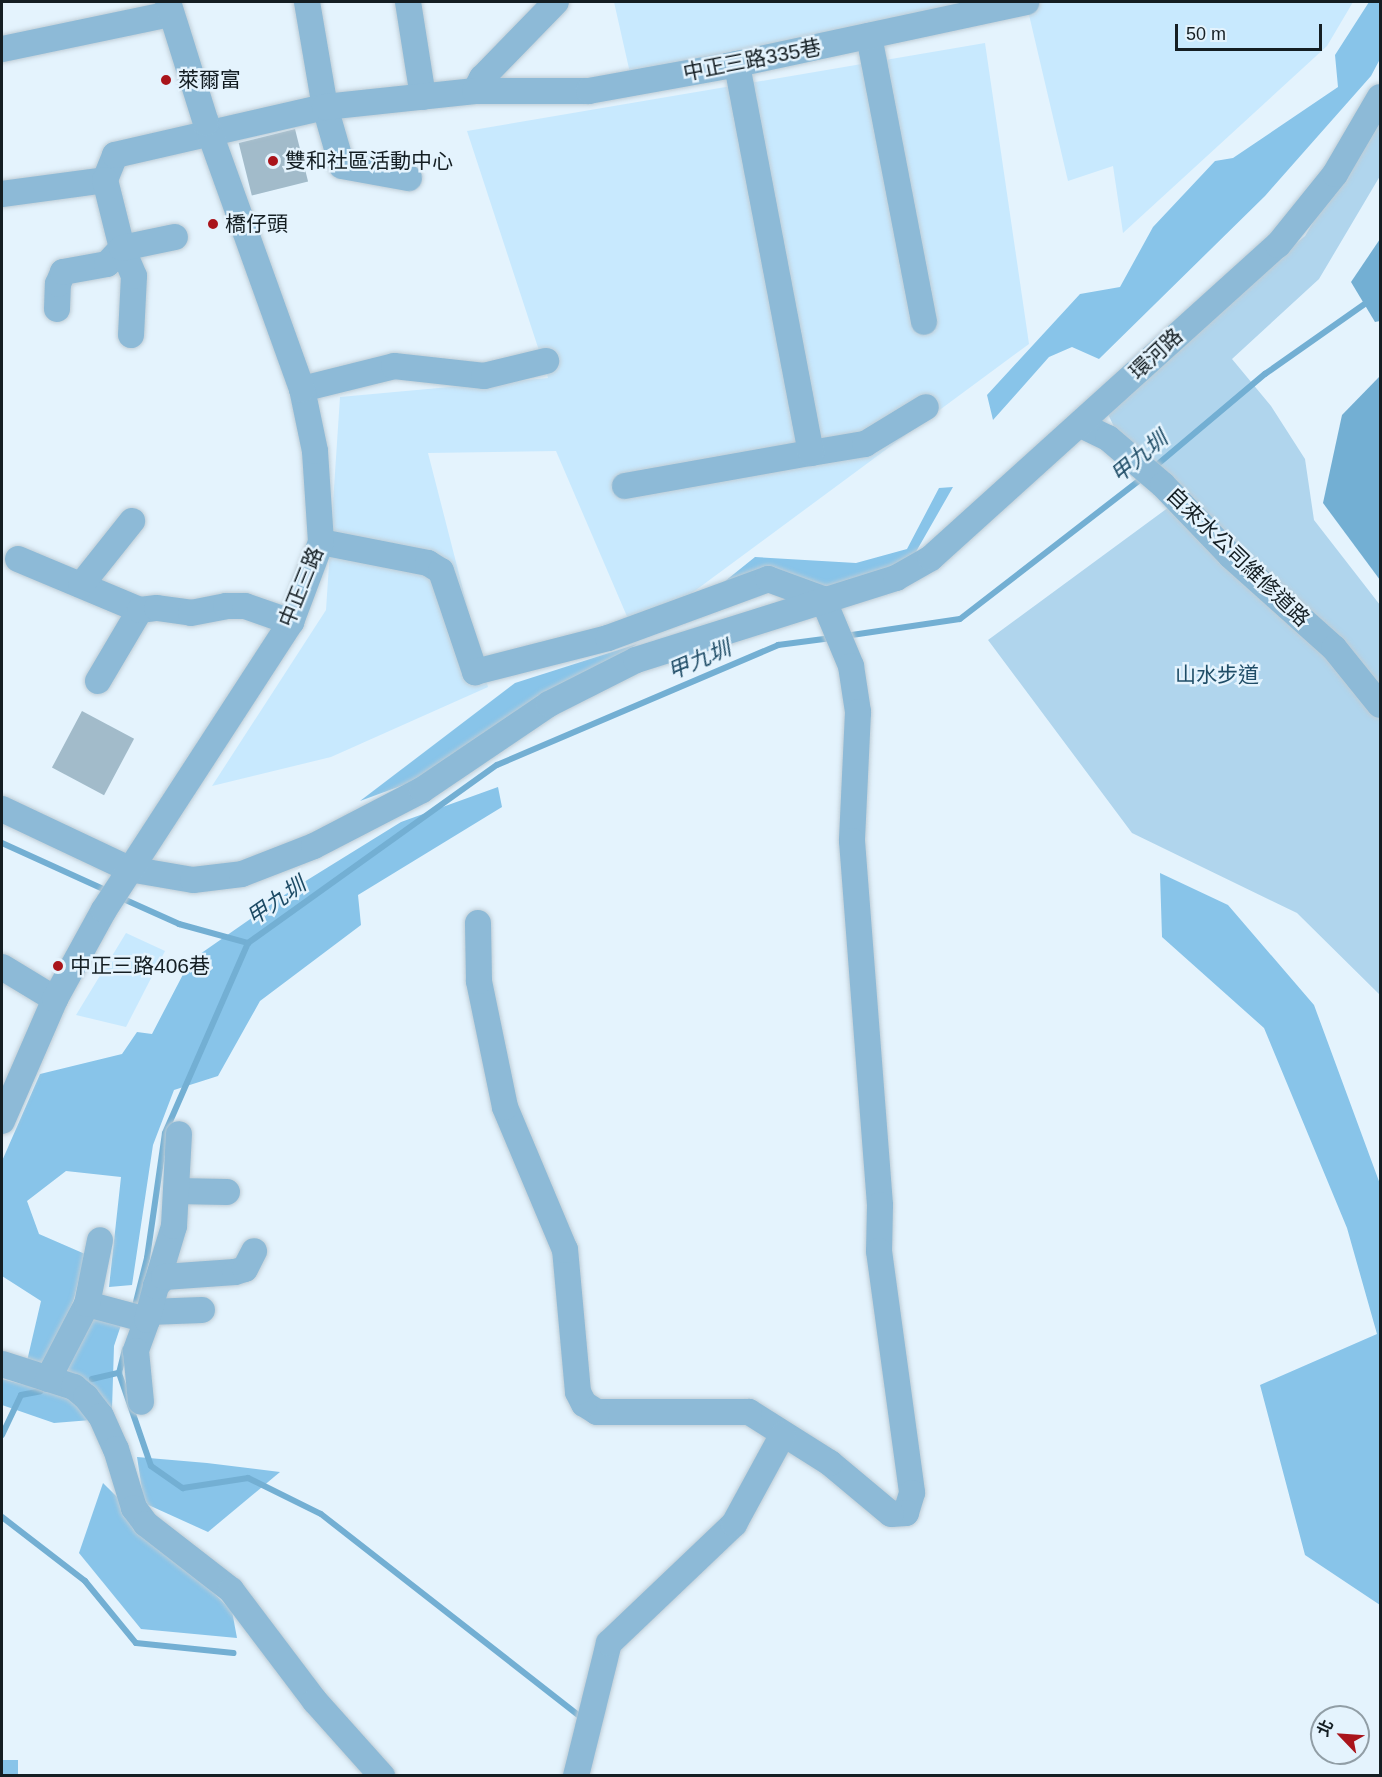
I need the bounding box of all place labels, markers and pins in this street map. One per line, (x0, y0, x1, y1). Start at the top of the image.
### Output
place label: 萊爾富 (178, 67, 241, 93)
marker: 萊爾富 (159, 73, 173, 87)
place label: 雙和社區活動中心 (285, 148, 453, 174)
marker: 雙和社區活動中心 (266, 154, 280, 168)
place label: 橋仔頭 (225, 211, 288, 237)
marker: 橋仔頭 (206, 217, 220, 231)
place label: 中正三路406巷 (70, 953, 210, 979)
marker: 中正三路406巷 (51, 959, 65, 973)

